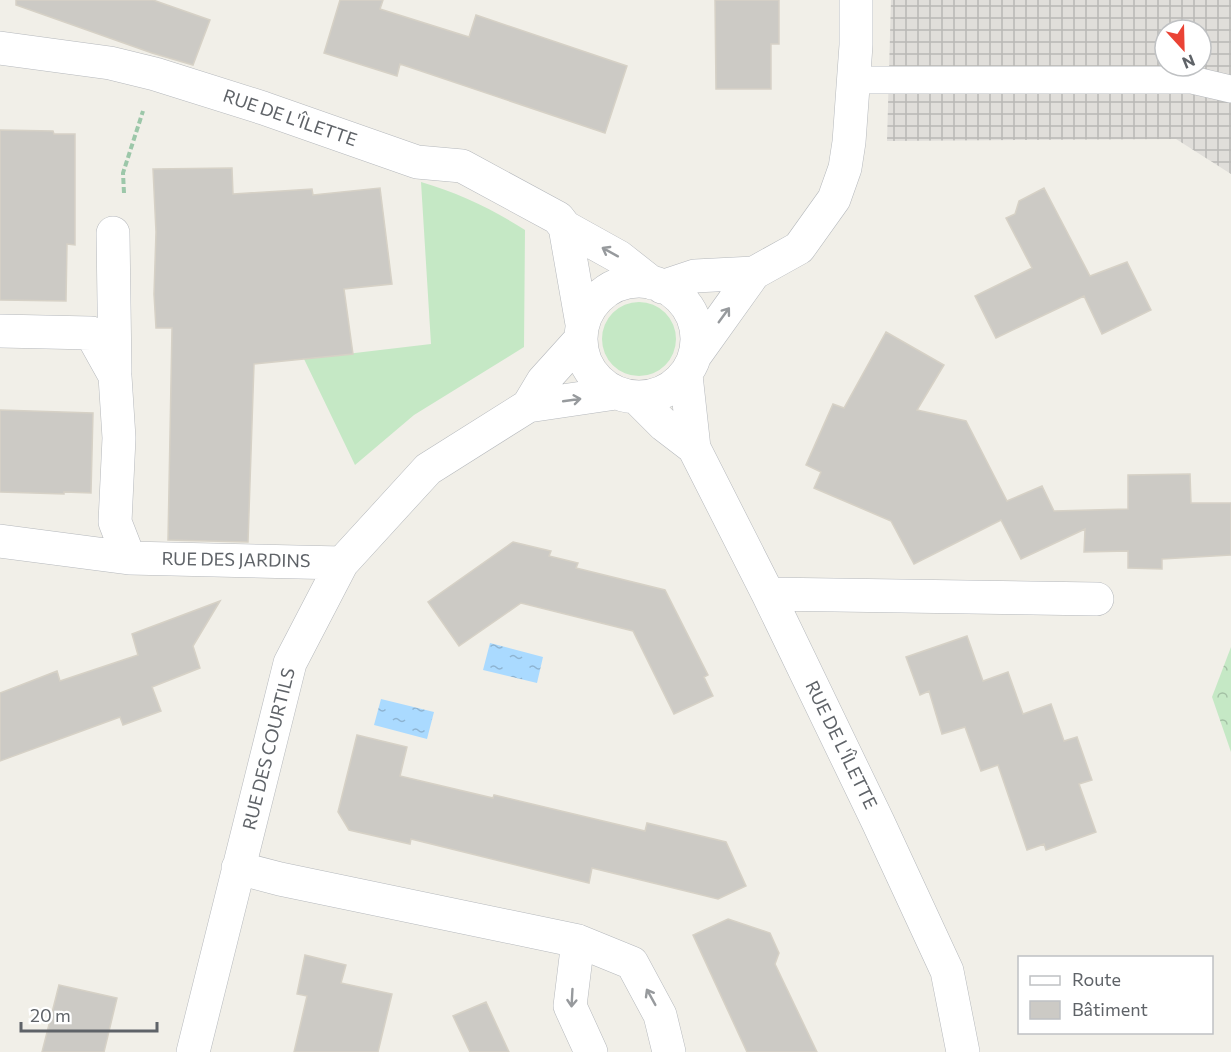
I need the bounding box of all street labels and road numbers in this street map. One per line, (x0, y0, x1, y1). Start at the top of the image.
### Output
street label: RUE DE L'ÎLETTE (221, 84, 360, 150)
street label: RUE DES JARDINS (161, 547, 311, 571)
street label: RUE DES COURTILS (237, 665, 299, 832)
street label: RUE DE L'ÎLETTE (801, 677, 882, 812)

